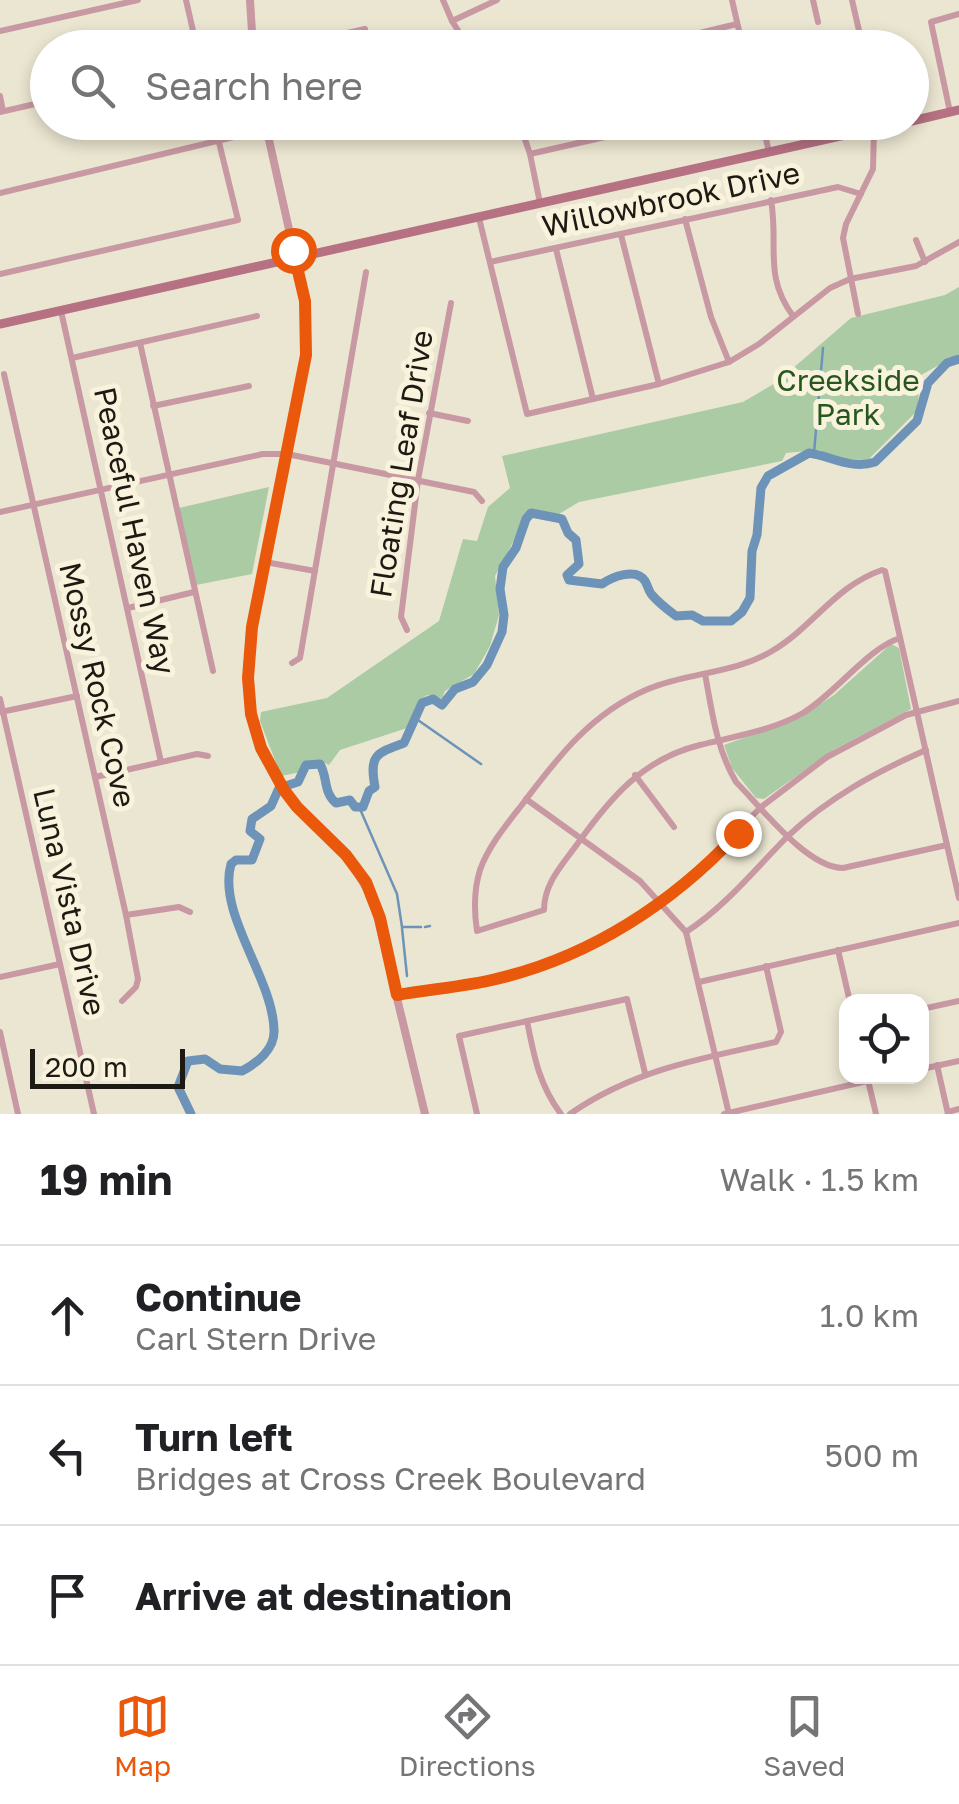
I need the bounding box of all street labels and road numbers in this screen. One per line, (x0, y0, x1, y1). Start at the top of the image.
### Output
street label: Willowbrook Drive (539, 154, 803, 244)
street label: Floating Leaf Drive (362, 328, 440, 600)
street label: Peaceful Haven Way (87, 384, 183, 678)
street label: Mossy Rock Cove (52, 559, 144, 811)
street label: Luna Vista Drive (26, 785, 114, 1019)

